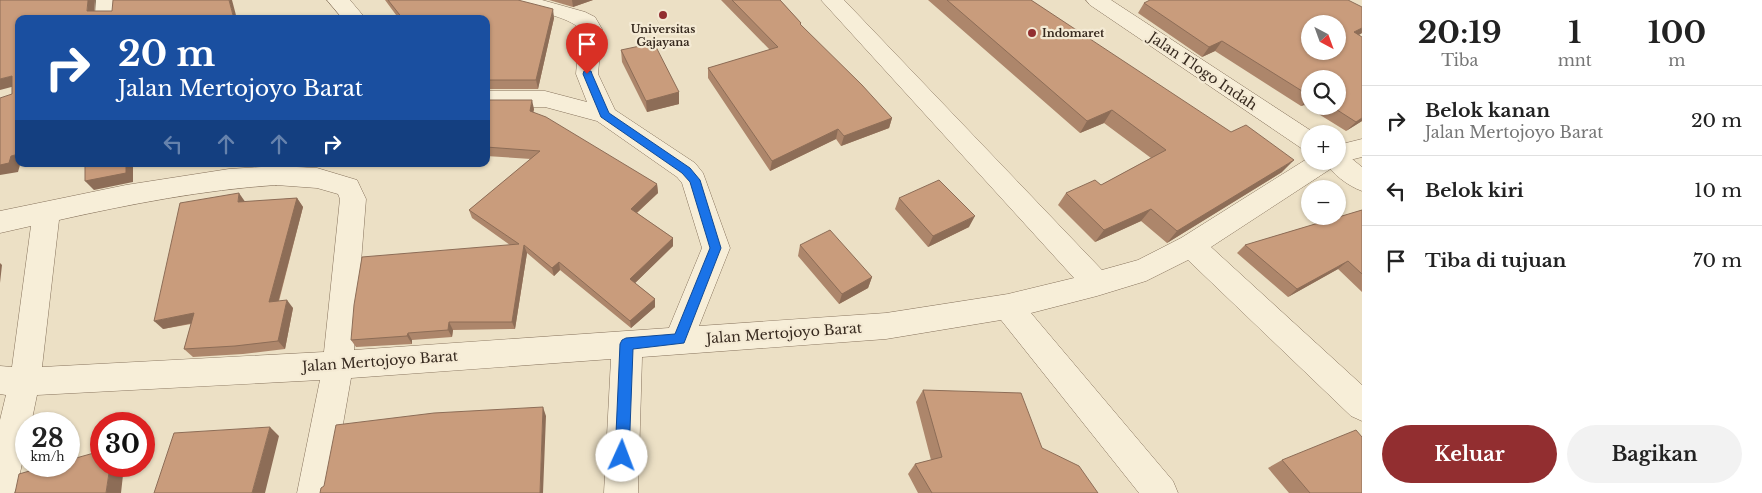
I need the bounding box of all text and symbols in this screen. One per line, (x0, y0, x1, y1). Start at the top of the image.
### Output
marker: Universitas Gajayana (657, 9, 669, 21)
text: 20:19 (1418, 14, 1502, 51)
text: 1 (1568, 14, 1581, 51)
text: 100 (1648, 14, 1706, 51)
north arrow (1301, 15, 1346, 60)
map controls (1301, 15, 1346, 225)
place label: Universitas Gajayana (631, 22, 695, 49)
pin (566, 23, 608, 74)
place label: Indomaret (1042, 26, 1105, 40)
marker: Indomaret (1026, 27, 1038, 39)
street label: Jalan Tlogo Indah (1144, 27, 1261, 114)
icon: arrive (573, 30, 601, 58)
text: 20 m (118, 32, 215, 75)
icon: right (35, 35, 100, 100)
text: Tiba (1441, 50, 1478, 70)
text: mnt (1558, 50, 1592, 70)
text: m (1668, 50, 1686, 70)
button: search (1301, 70, 1346, 115)
text: Jalan Mertojoyo Barat (118, 75, 363, 102)
text: Belok kanan (1425, 99, 1550, 122)
icon: right (1382, 107, 1410, 135)
text: 20 m (1691, 109, 1742, 132)
text: Jalan Mertojoyo Barat (1425, 122, 1603, 142)
button: + (1301, 125, 1346, 170)
icon: left (159, 130, 187, 158)
icon: ahead (212, 130, 240, 158)
icon: ahead (265, 130, 293, 158)
icon: right (318, 130, 346, 158)
icon: left (1382, 177, 1410, 205)
text: Belok kiri (1425, 179, 1524, 202)
text: 10 m (1694, 179, 1742, 202)
button: − (1301, 180, 1346, 225)
icon: arrive (1382, 247, 1410, 275)
text: Tiba di tujuan (1425, 249, 1566, 272)
text: 70 m (1693, 249, 1742, 272)
street label: Jalan Mertojoyo Barat (704, 319, 863, 348)
street label: Jalan Mertojoyo Barat (300, 347, 459, 376)
speed limit sign: 30 (90, 412, 155, 477)
text: 28 (31, 423, 64, 454)
button: Keluar (1382, 425, 1557, 483)
button: Bagikan (1567, 425, 1742, 483)
position arrow (595, 429, 647, 481)
text: km/h (30, 449, 65, 464)

